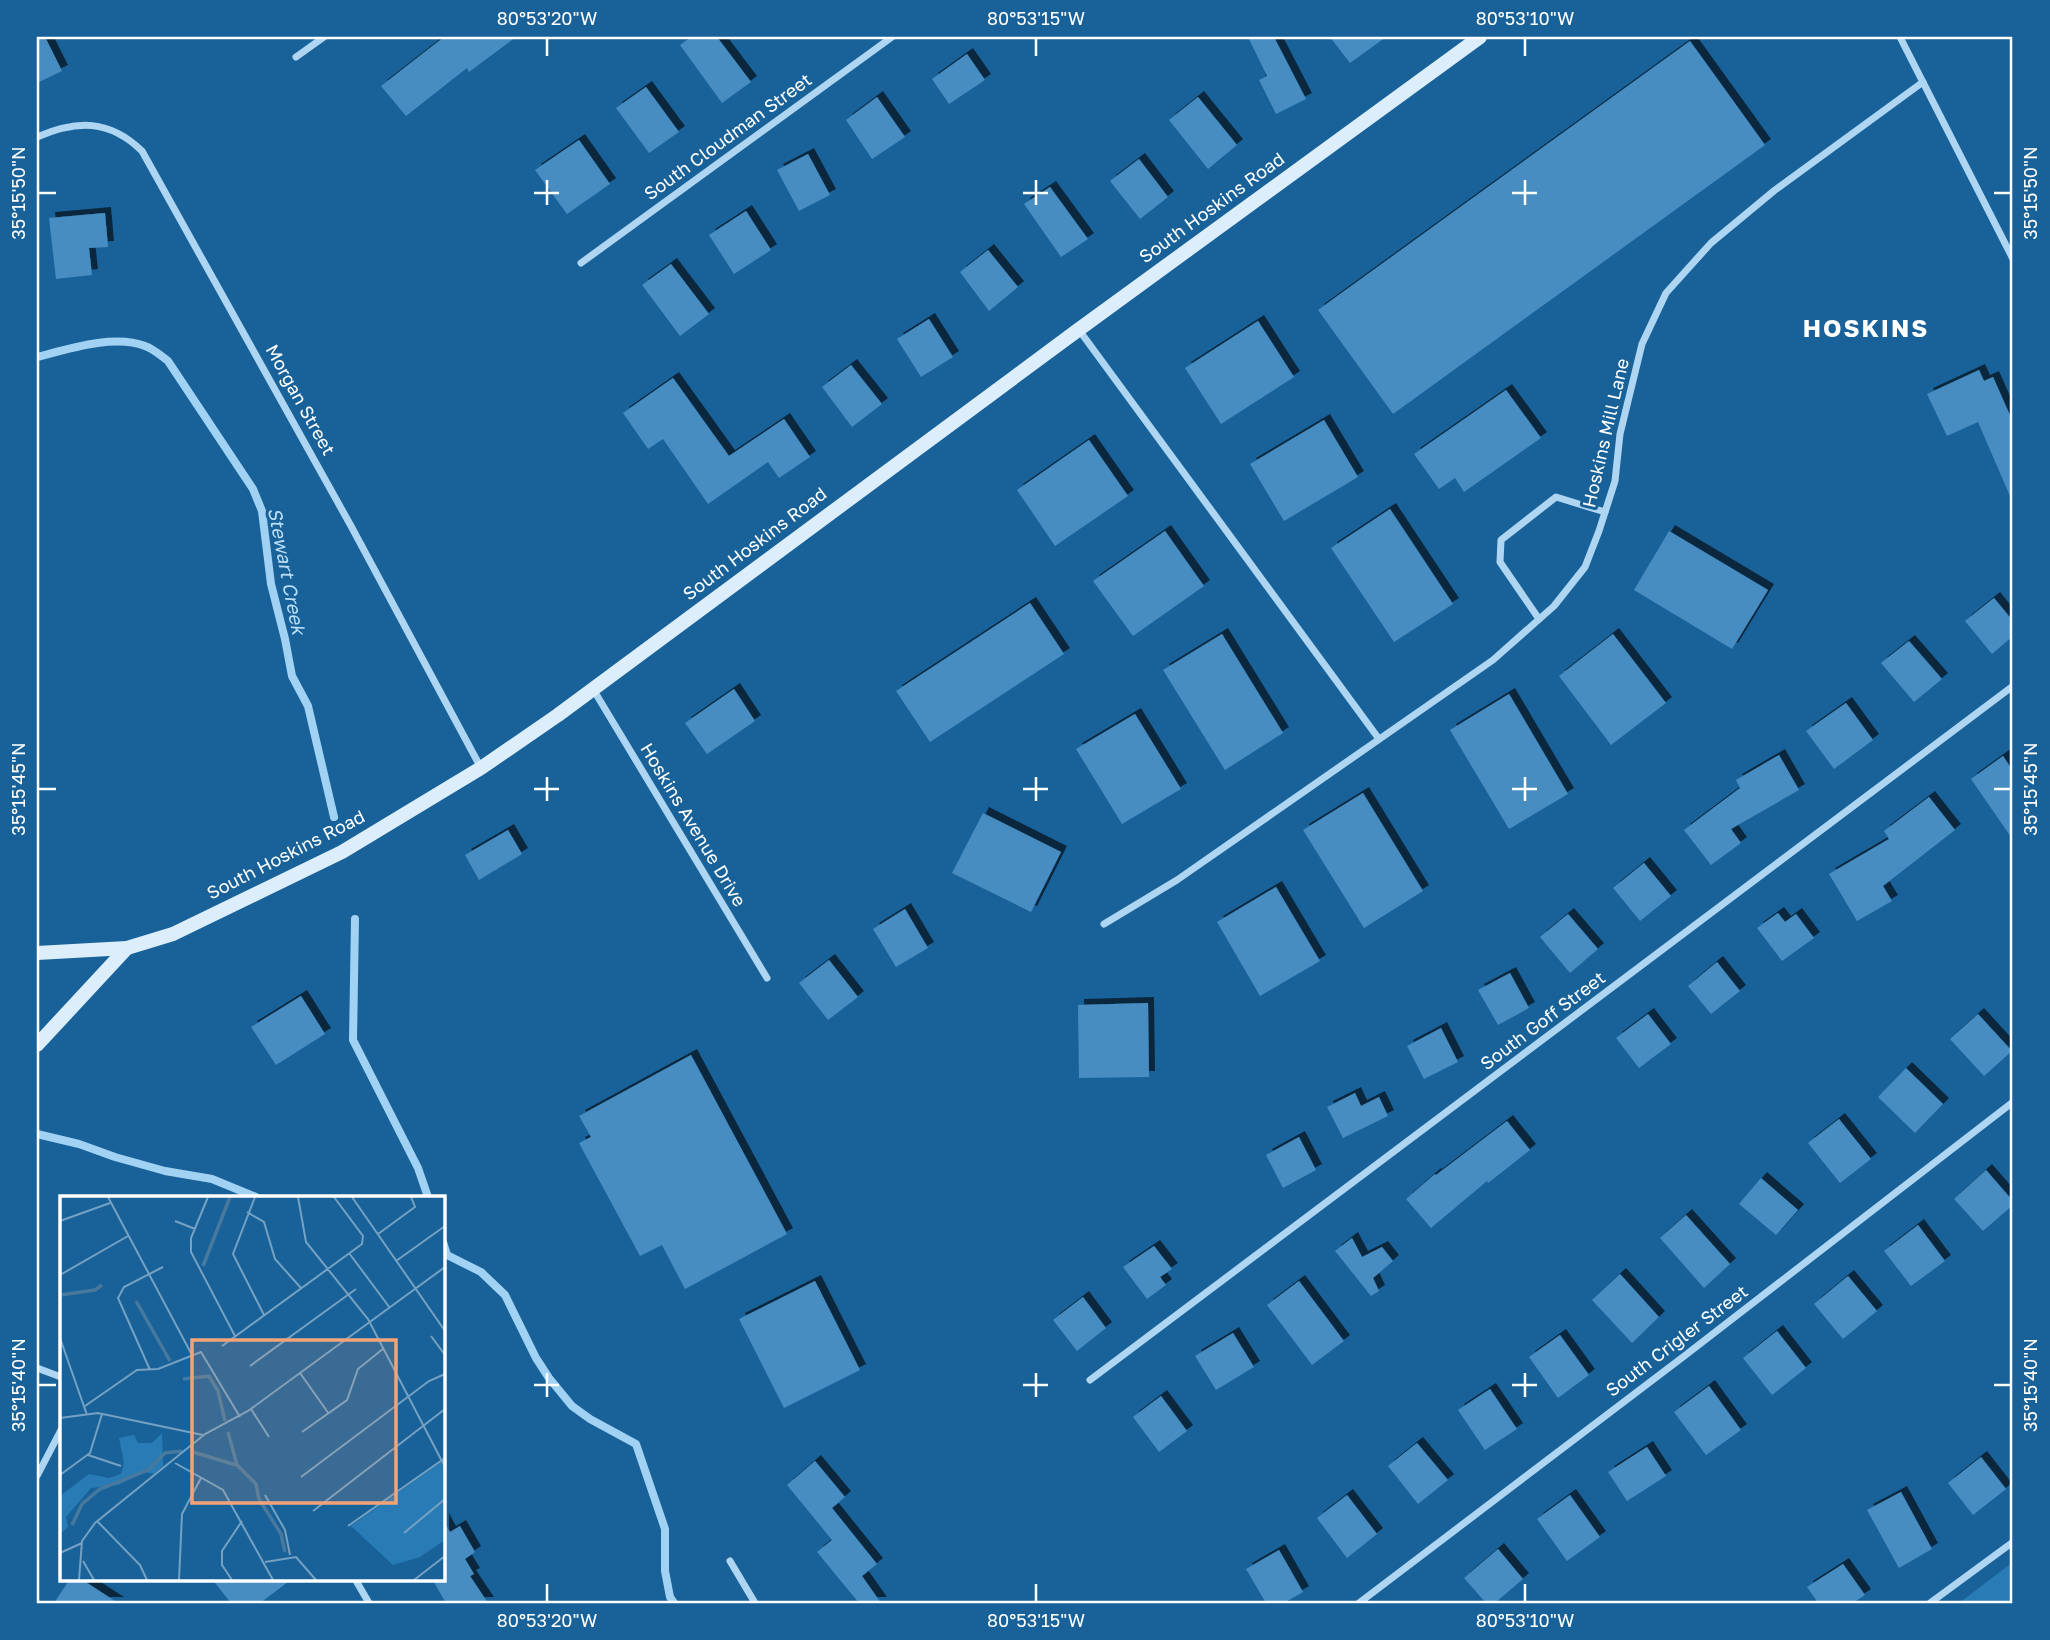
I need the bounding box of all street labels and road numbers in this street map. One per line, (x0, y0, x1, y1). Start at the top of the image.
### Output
street label: South Cloudman Street (639, 68, 815, 204)
street label: South Hoskins Road (1134, 147, 1288, 267)
street label: Morgan Street (261, 340, 340, 459)
street label: Hoskins Mill Lane (1577, 356, 1633, 510)
street label: South Hoskins Road (678, 482, 831, 604)
street label: Hoskins Avenue Drive (636, 739, 751, 910)
street label: South Hoskins Road (203, 805, 368, 903)
street label: South Goff Street (1476, 966, 1609, 1074)
street label: South Crigler Street (1601, 1280, 1752, 1401)

